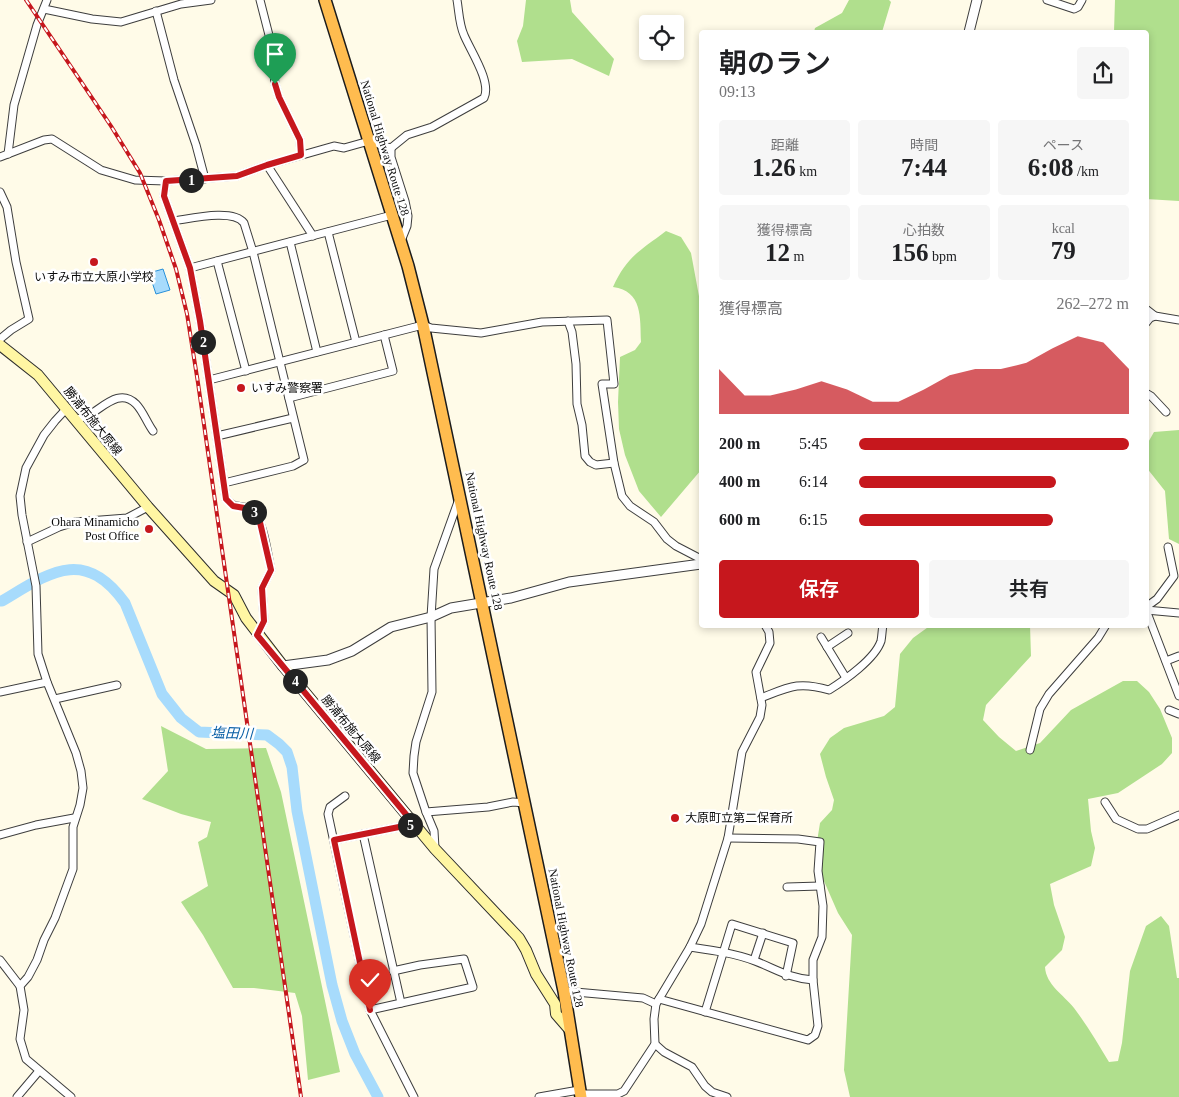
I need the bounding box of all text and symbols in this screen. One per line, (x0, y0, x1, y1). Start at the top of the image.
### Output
map controls (639, 15, 684, 60)
button: locate (639, 15, 684, 60)
pin (254, 33, 296, 84)
icon: arrive (261, 40, 289, 68)
button: share (1077, 47, 1129, 99)
text: 朝のラン (719, 48, 831, 79)
street label: National Highway Route 128 (358, 79, 412, 217)
text: 09:13 (719, 83, 755, 100)
text: 距離 (771, 138, 799, 153)
text: 時間 (910, 138, 938, 153)
text: ペース (1043, 138, 1084, 153)
text: 1.26 (752, 154, 796, 181)
text: 7:44 (901, 154, 947, 181)
text: 6:08 (1028, 154, 1074, 181)
text: km (796, 164, 817, 179)
text: /km (1074, 164, 1099, 179)
pin: 1 (178, 168, 204, 192)
text: 1 (188, 173, 195, 188)
text: kcal (1052, 221, 1075, 236)
text: 獲得標高 (757, 223, 813, 238)
text: 心拍数 (903, 223, 945, 238)
text: 79 (1051, 237, 1076, 264)
text: 12 (765, 239, 790, 266)
text: 156 (891, 239, 929, 266)
text: m (790, 249, 804, 264)
text: bpm (929, 249, 957, 264)
marker: いすみ市立大原小学校 (88, 256, 100, 268)
place label: いすみ市立大原小学校 (34, 270, 154, 284)
text: 262–272 m (1057, 295, 1129, 312)
text: 獲得標高 (719, 300, 783, 317)
pin: 2 (190, 330, 216, 354)
text: 2 (200, 335, 207, 350)
place label: いすみ警察署 (251, 381, 323, 395)
marker: いすみ警察署 (235, 382, 247, 394)
street label: 勝浦布施大原線 (61, 384, 125, 458)
text: 200 m (719, 435, 760, 452)
text: 5:45 (799, 435, 827, 452)
street label: National Highway Route 128 (462, 471, 506, 611)
text: 400 m (719, 473, 760, 490)
text: 6:14 (799, 473, 827, 490)
pin: 3 (242, 500, 266, 524)
text: 3 (251, 505, 258, 520)
text: 600 m (719, 511, 760, 528)
text: 6:15 (799, 511, 827, 528)
place label: Ohara Minamicho Post Office (51, 515, 139, 543)
marker: Ohara Minamicho Post Office (143, 523, 155, 535)
button: 保存 (719, 560, 919, 618)
button: 共有 (929, 560, 1129, 618)
pin: 4 (282, 668, 308, 694)
text: 4 (292, 674, 299, 689)
street label: 勝浦布施大原線 (319, 692, 383, 766)
water label: 塩田川 (211, 725, 255, 742)
place label: 大原町立第二保育所 (685, 811, 793, 825)
pin: 5 (398, 812, 422, 838)
marker: 大原町立第二保育所 (669, 812, 681, 824)
text: 5 (407, 818, 414, 833)
street label: National Highway Route 128 (546, 867, 586, 1009)
pin (349, 959, 391, 1010)
icon: check (356, 966, 384, 994)

